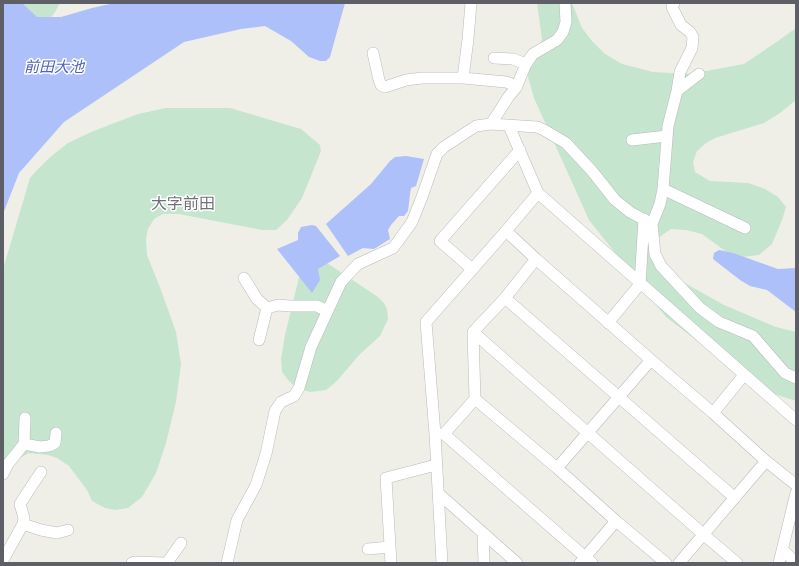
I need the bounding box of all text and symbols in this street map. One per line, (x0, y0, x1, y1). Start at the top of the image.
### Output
water label: 前田大池 (24, 59, 84, 77)
district label: 大字前田 (151, 195, 215, 215)

